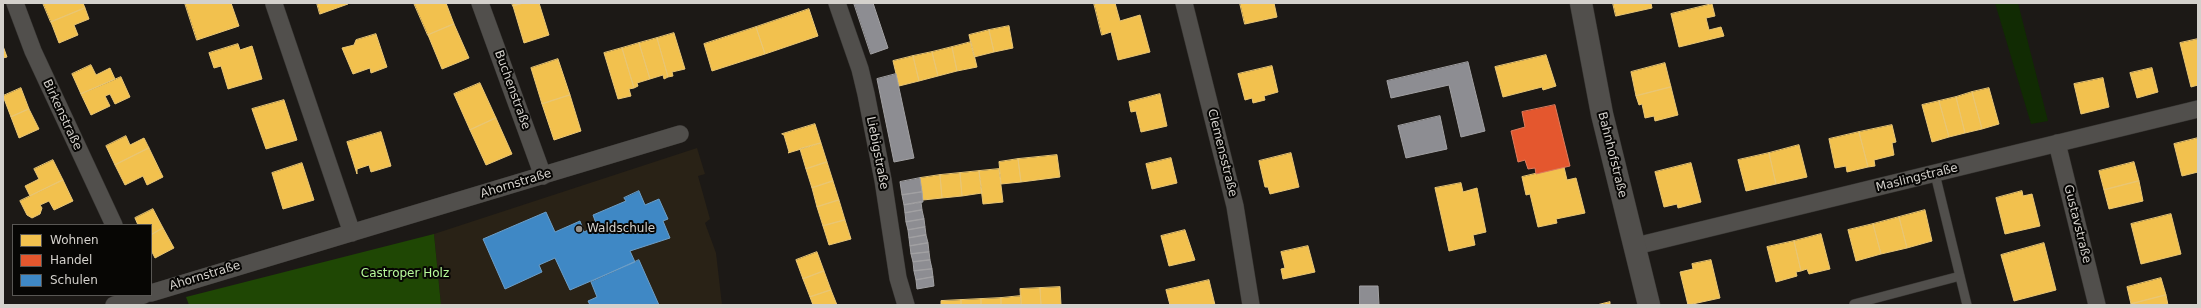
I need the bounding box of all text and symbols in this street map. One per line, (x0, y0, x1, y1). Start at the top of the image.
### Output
street label: Buchenstraße (491, 48, 533, 132)
street label: Birkenstraße (39, 77, 85, 153)
street label: Clemensstraße (1204, 107, 1240, 199)
street label: Bahnhofstraße (1594, 110, 1630, 200)
street label: Liebigstraße (863, 115, 891, 191)
street label: Maslingstraße (1874, 161, 1960, 195)
street label: Ahornstraße (479, 166, 553, 202)
street label: Gustavstraße (2060, 183, 2094, 265)
place label: Waldschule (587, 222, 655, 236)
legend (12, 224, 152, 296)
marker: Waldschule (574, 224, 584, 234)
text: Wohnen (50, 233, 99, 247)
text: Handel (50, 253, 92, 267)
street label: Ahornstraße (168, 258, 242, 294)
park label: Castroper Holz (361, 267, 449, 281)
text: Schulen (50, 273, 98, 287)

